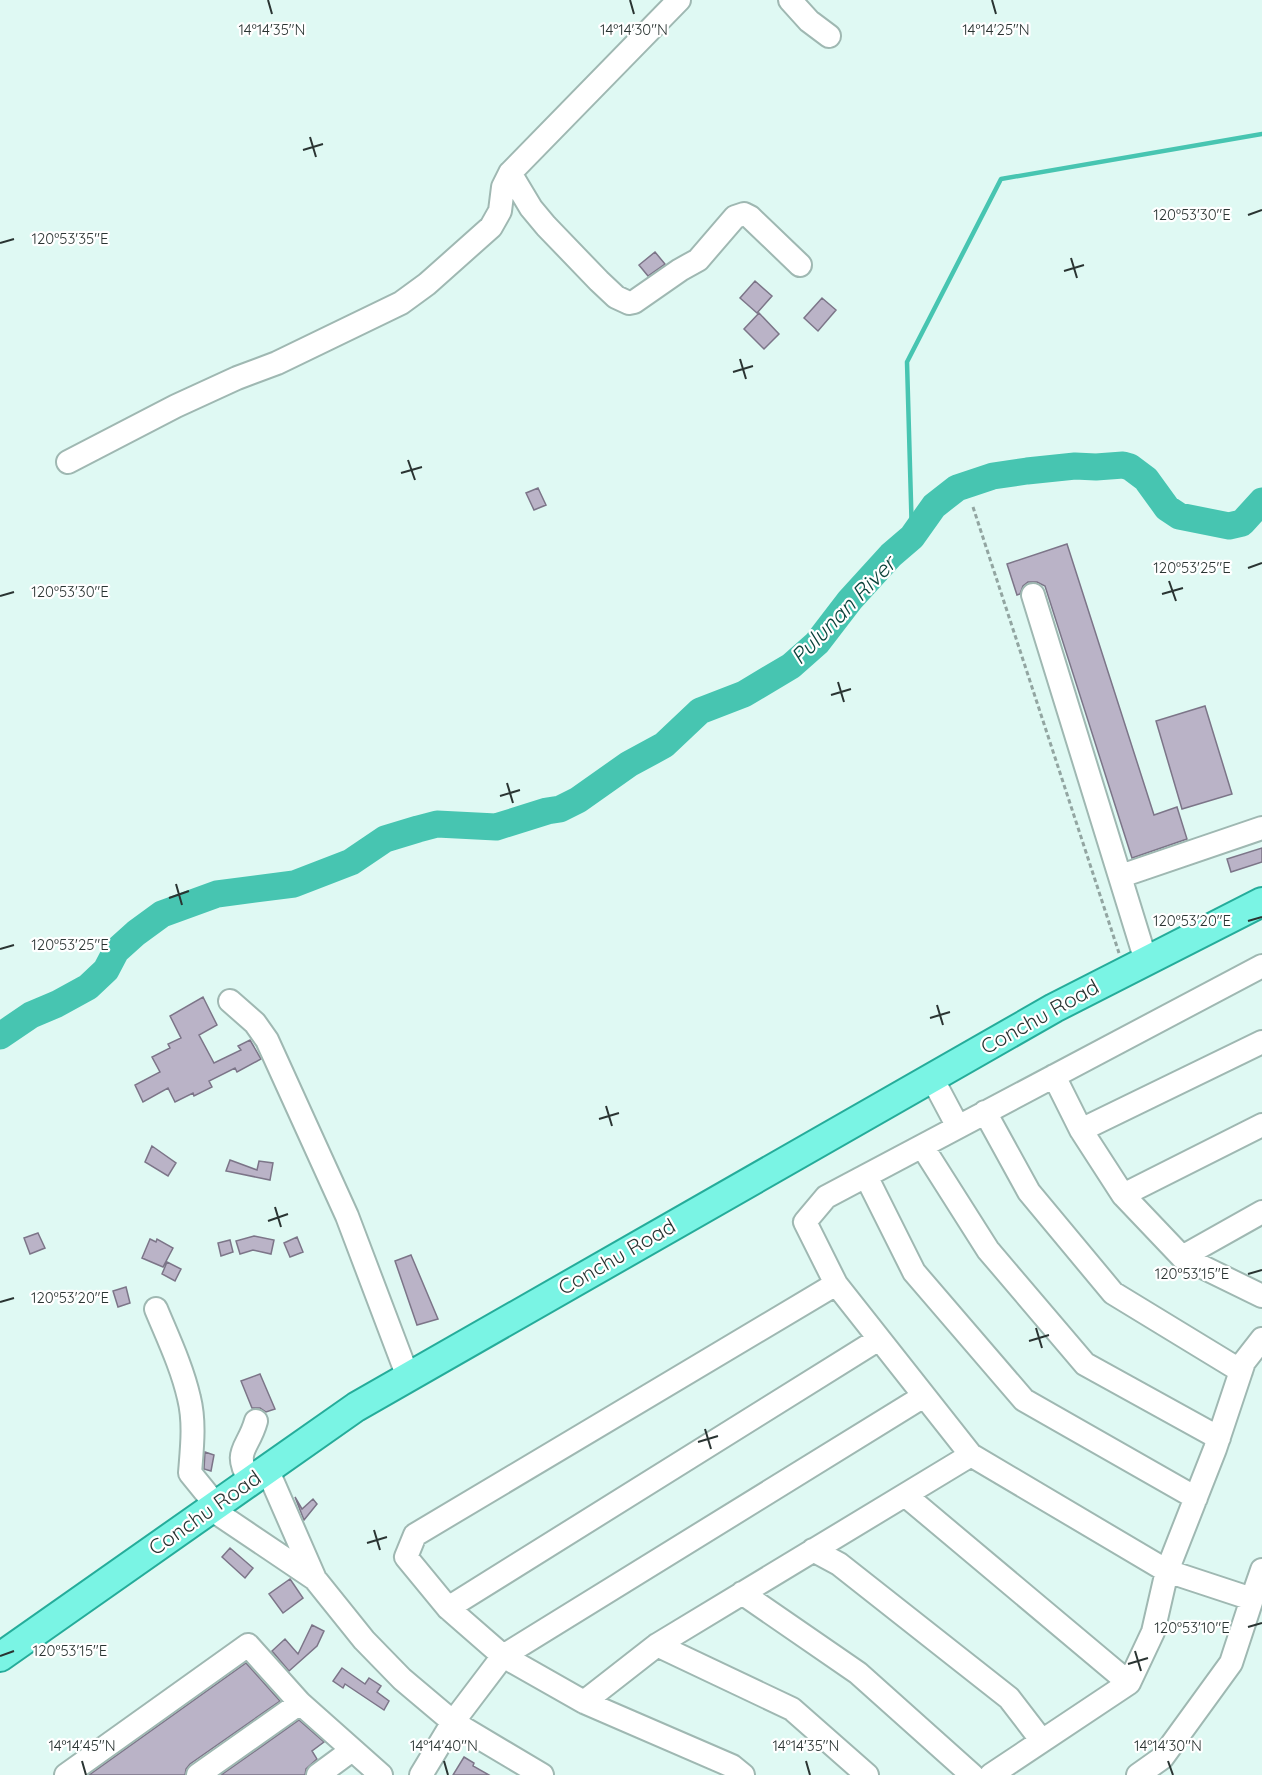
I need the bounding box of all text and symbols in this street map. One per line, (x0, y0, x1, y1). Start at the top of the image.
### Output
text: 14°14'35"N (238, 20, 306, 39)
text: 14°14'30"N (600, 20, 668, 39)
text: 14°14'25"N (962, 20, 1030, 39)
text: 120°53'30"E (1153, 205, 1231, 224)
text: 120°53'35"E (32, 229, 109, 248)
water label: Pulunan River (784, 548, 903, 670)
text: 120°53'25"E (1153, 558, 1231, 577)
text: 120°53'30"E (31, 582, 109, 601)
text: 120°53'20"E (1153, 911, 1231, 930)
text: 120°53'25"E (31, 935, 109, 954)
street label: Conchu Road (976, 973, 1103, 1059)
street label: Conchu Road (553, 1212, 680, 1300)
text: 120°53'15"E (1155, 1264, 1229, 1283)
text: 120°53'20"E (31, 1288, 109, 1307)
street label: Conchu Road (143, 1464, 266, 1560)
text: 120°53'10"E (1154, 1618, 1230, 1637)
text: 120°53'15"E (33, 1641, 107, 1660)
text: 14°14'45"N (48, 1736, 116, 1755)
text: 14°14'40"N (410, 1736, 478, 1755)
text: 14°14'35"N (772, 1736, 840, 1755)
text: 14°14'30"N (1134, 1736, 1202, 1755)

